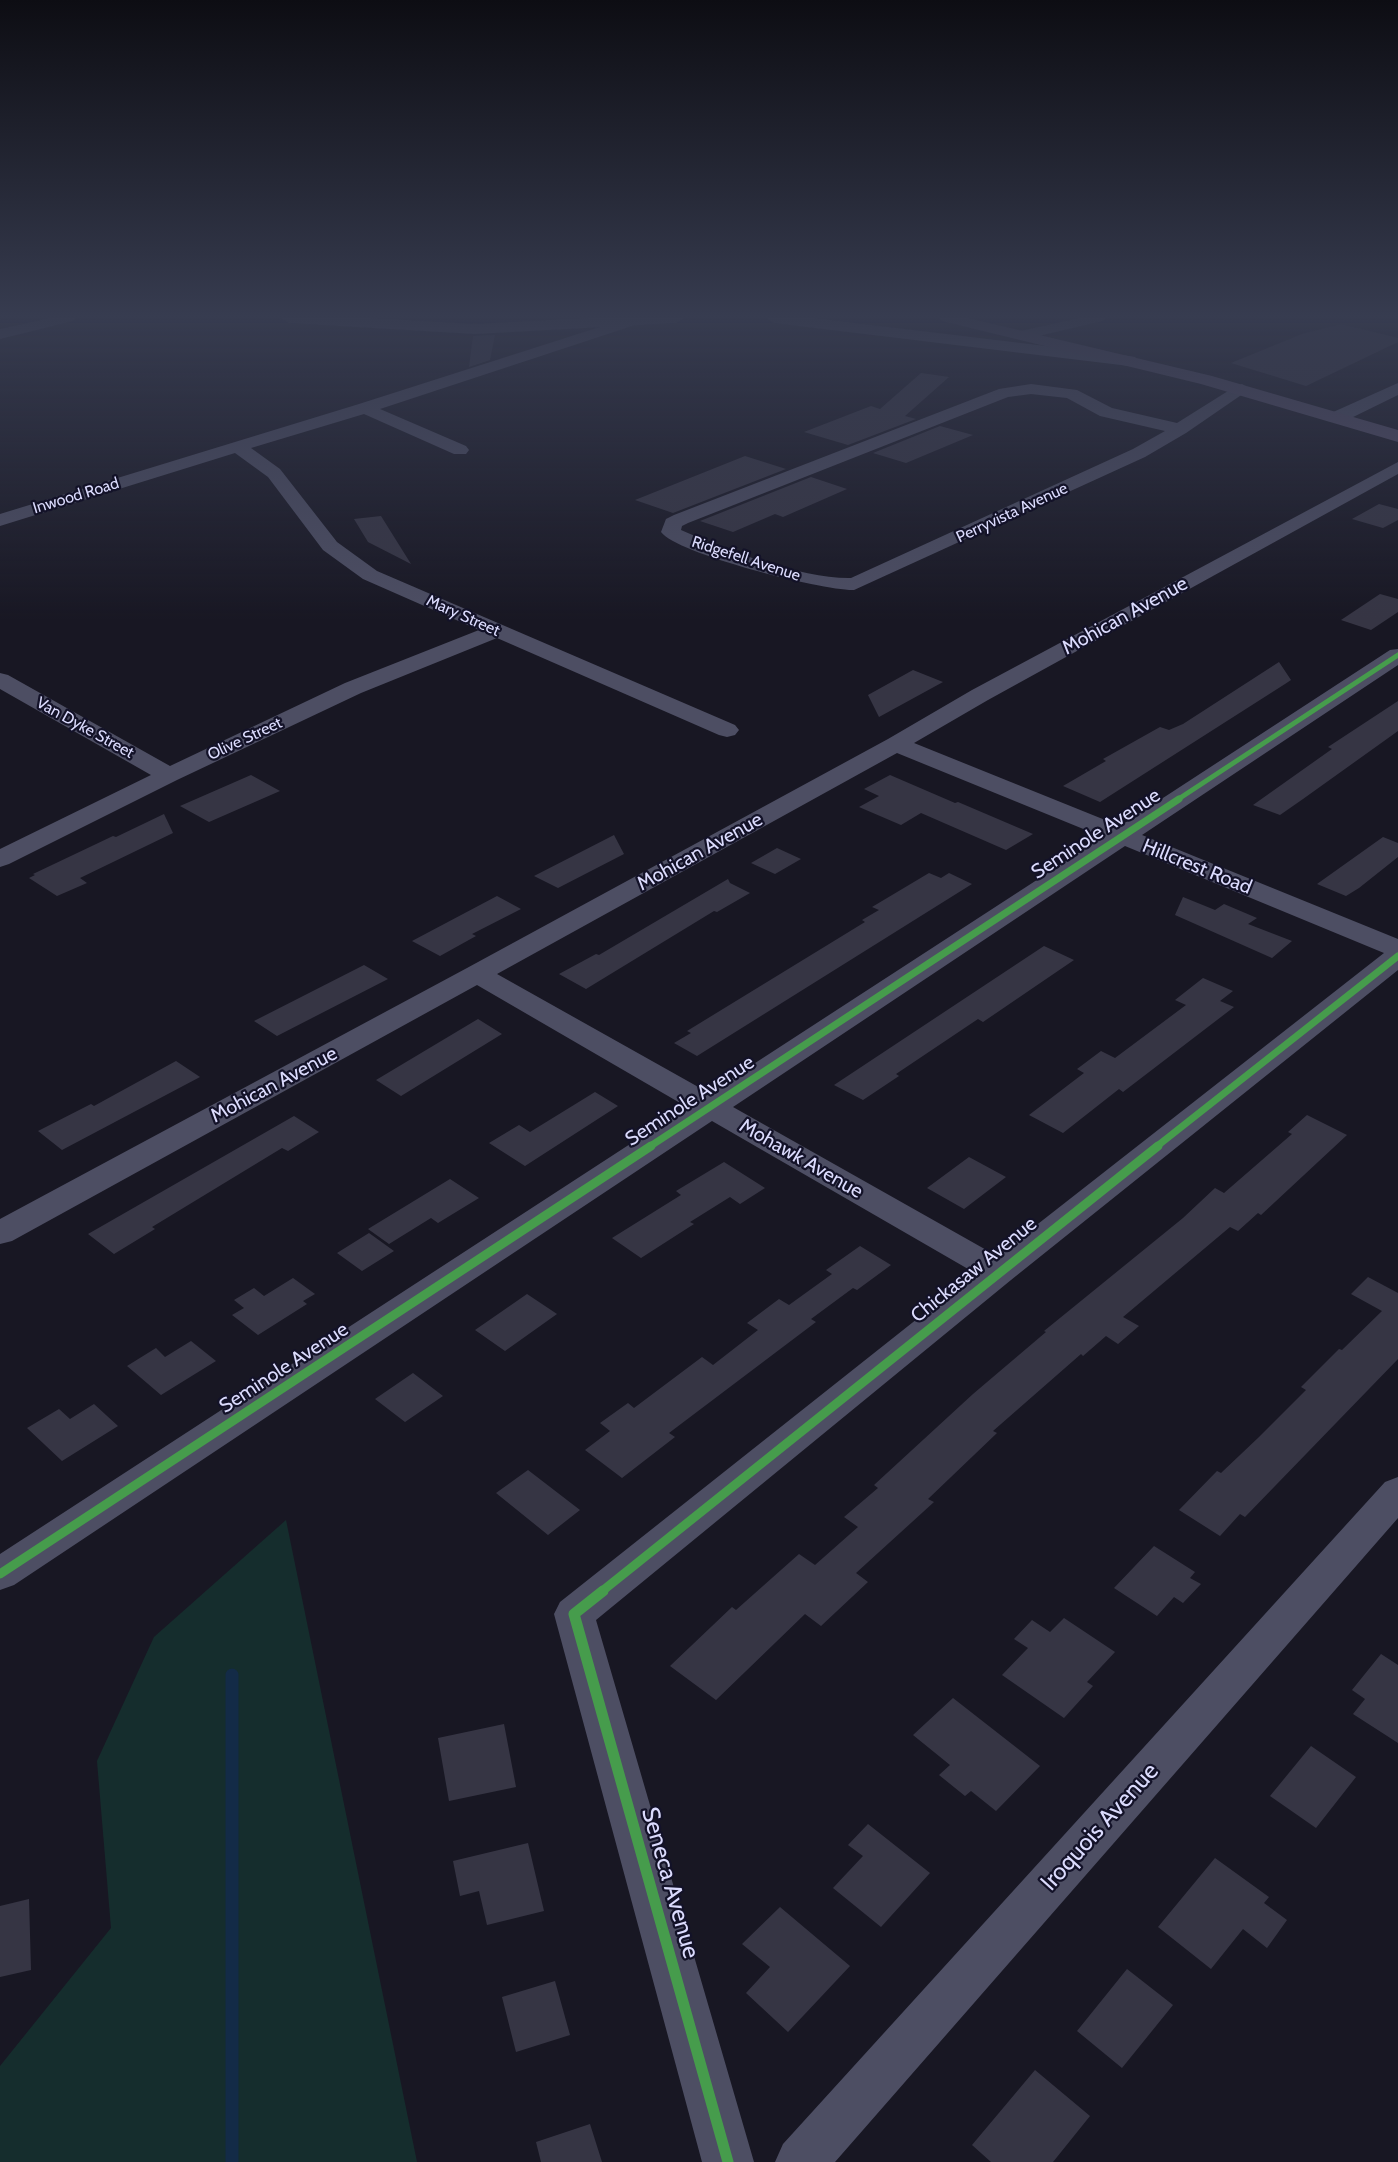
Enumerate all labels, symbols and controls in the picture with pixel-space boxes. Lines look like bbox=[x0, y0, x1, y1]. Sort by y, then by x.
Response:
street label: Inwood Road bbox=[31, 474, 121, 518]
street label: Perryvista Avenue bbox=[953, 479, 1071, 547]
street label: Ridgefell Avenue bbox=[689, 532, 803, 586]
street label: Mohican Avenue bbox=[1058, 572, 1192, 660]
street label: Mary Street bbox=[423, 591, 503, 641]
street label: Van Dyke Street bbox=[33, 693, 137, 763]
street label: Olive Street bbox=[205, 713, 285, 765]
street label: Seminole Avenue bbox=[1027, 783, 1165, 885]
street label: Mohican Avenue bbox=[633, 808, 767, 896]
street label: Hillcrest Road bbox=[1139, 834, 1255, 900]
street label: Mohican Avenue bbox=[207, 1042, 341, 1128]
street label: Seminole Avenue bbox=[621, 1050, 759, 1152]
street label: Mohawk Avenue bbox=[735, 1114, 867, 1204]
street label: Chickasaw Avenue bbox=[906, 1212, 1042, 1328]
street label: Seminole Avenue bbox=[215, 1317, 353, 1419]
street label: Iroquois Avenue bbox=[1035, 1757, 1165, 1897]
street label: Seneca Avenue bbox=[635, 1804, 705, 1962]

